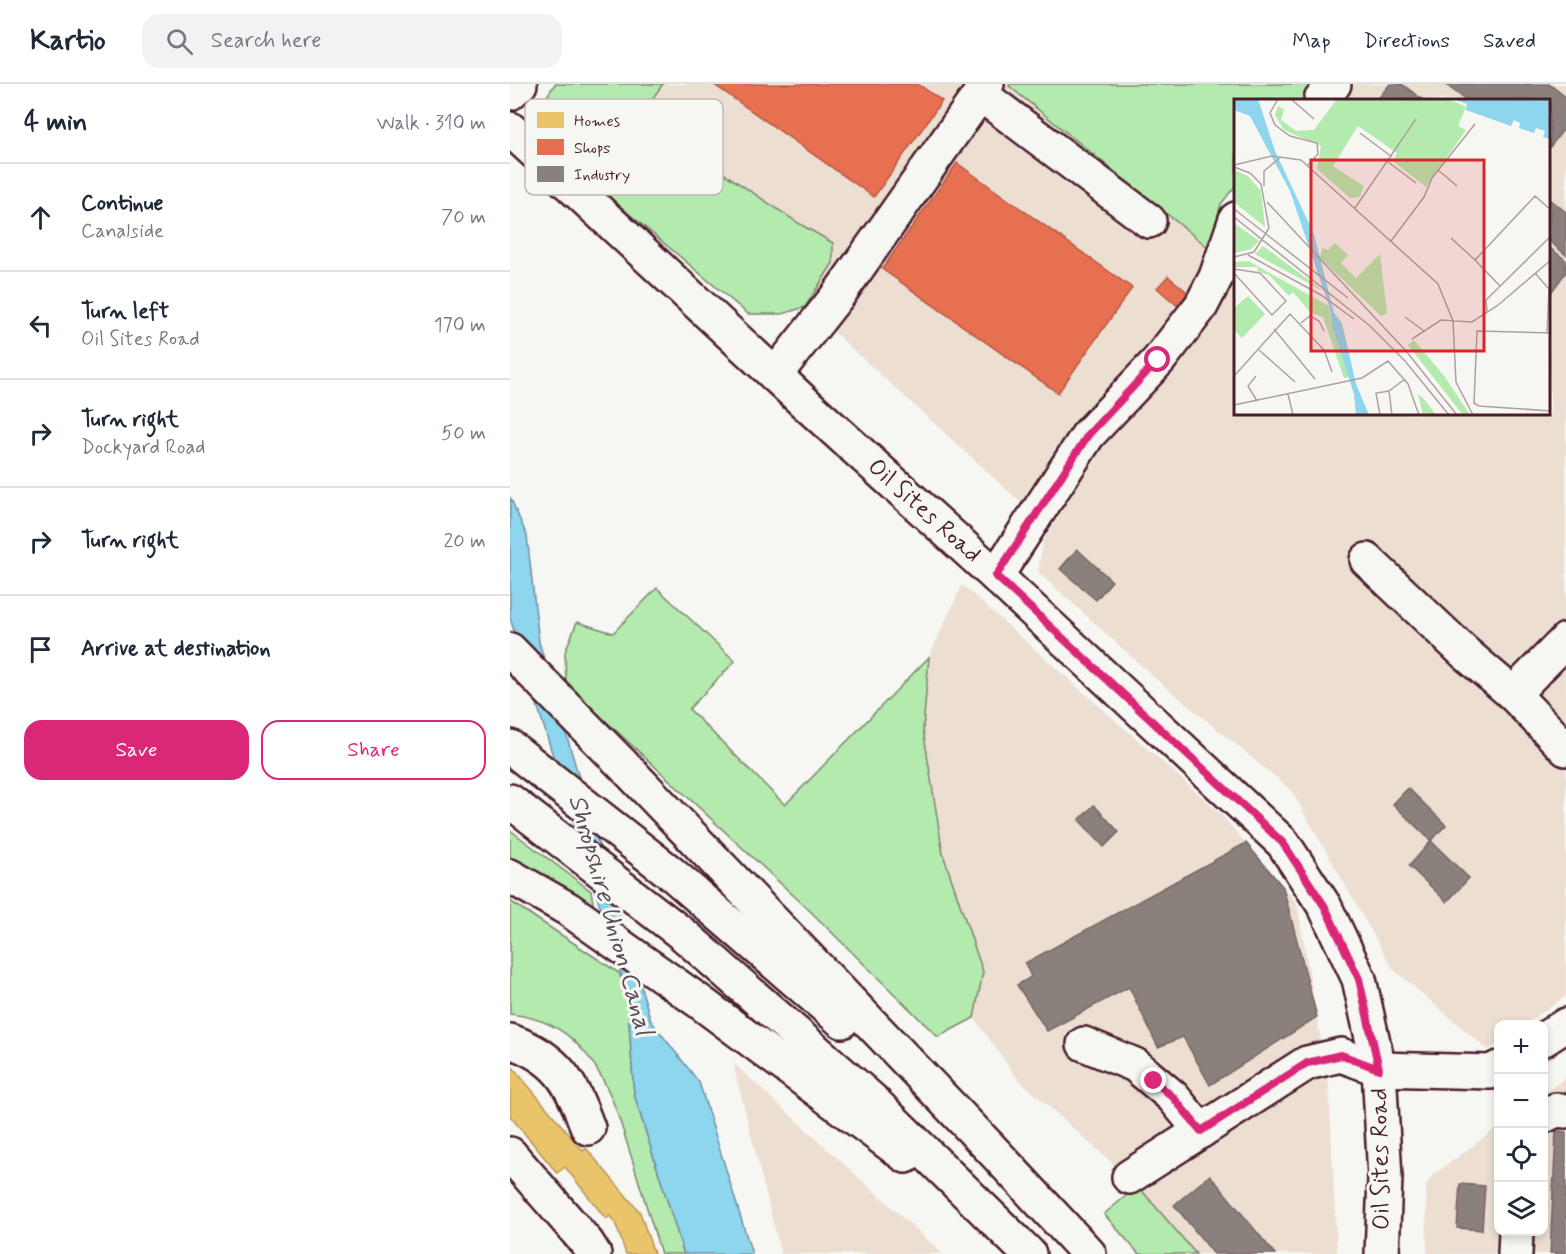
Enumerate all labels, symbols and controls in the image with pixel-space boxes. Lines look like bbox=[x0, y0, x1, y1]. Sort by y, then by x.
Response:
search box bbox=[142, 14, 562, 68]
text: Kartio bbox=[30, 23, 106, 60]
icon: search bbox=[163, 25, 196, 58]
text: Search here bbox=[211, 27, 322, 55]
text: Map bbox=[1292, 27, 1331, 55]
text: Directions bbox=[1364, 27, 1450, 55]
text: Saved bbox=[1483, 27, 1536, 55]
legend bbox=[525, 99, 723, 195]
inset map bbox=[1234, 99, 1551, 416]
text: 4 min bbox=[24, 106, 87, 140]
text: Walk · 310 m bbox=[376, 110, 486, 137]
text: Homes bbox=[574, 111, 620, 132]
text: Shops bbox=[574, 138, 611, 159]
text: Industry bbox=[574, 165, 630, 186]
text: Continue bbox=[81, 190, 163, 218]
icon: ahead bbox=[24, 201, 57, 234]
text: 70 m bbox=[441, 204, 486, 231]
text: Canalside bbox=[81, 218, 164, 245]
text: Turn left bbox=[81, 298, 169, 326]
icon: left bbox=[24, 309, 57, 342]
text: 170 m bbox=[434, 312, 486, 339]
text: Oil Sites Road bbox=[81, 326, 200, 353]
route start bbox=[1144, 346, 1170, 372]
text: Turn right bbox=[81, 406, 179, 434]
icon: right bbox=[24, 417, 57, 450]
text: 50 m bbox=[441, 420, 486, 447]
text: Dockyard Road bbox=[81, 434, 205, 461]
street label: Oil Sites Road bbox=[861, 452, 987, 570]
icon: right bbox=[24, 525, 57, 558]
text: Turn right bbox=[81, 527, 179, 555]
text: 20 m bbox=[443, 528, 486, 555]
icon: arrive bbox=[24, 633, 57, 666]
text: Arrive at destination bbox=[81, 635, 271, 663]
button: Save bbox=[24, 720, 249, 780]
button: Share bbox=[261, 720, 486, 780]
water label: Shropshire Union Canal bbox=[559, 791, 661, 1042]
map controls bbox=[1494, 1020, 1548, 1236]
button: + bbox=[1494, 1020, 1548, 1074]
route end bbox=[1140, 1067, 1166, 1093]
button: − bbox=[1494, 1074, 1548, 1128]
street label: Oil Sites Road bbox=[1364, 1088, 1398, 1230]
button: locate bbox=[1494, 1128, 1548, 1182]
button: layers bbox=[1494, 1182, 1548, 1236]

